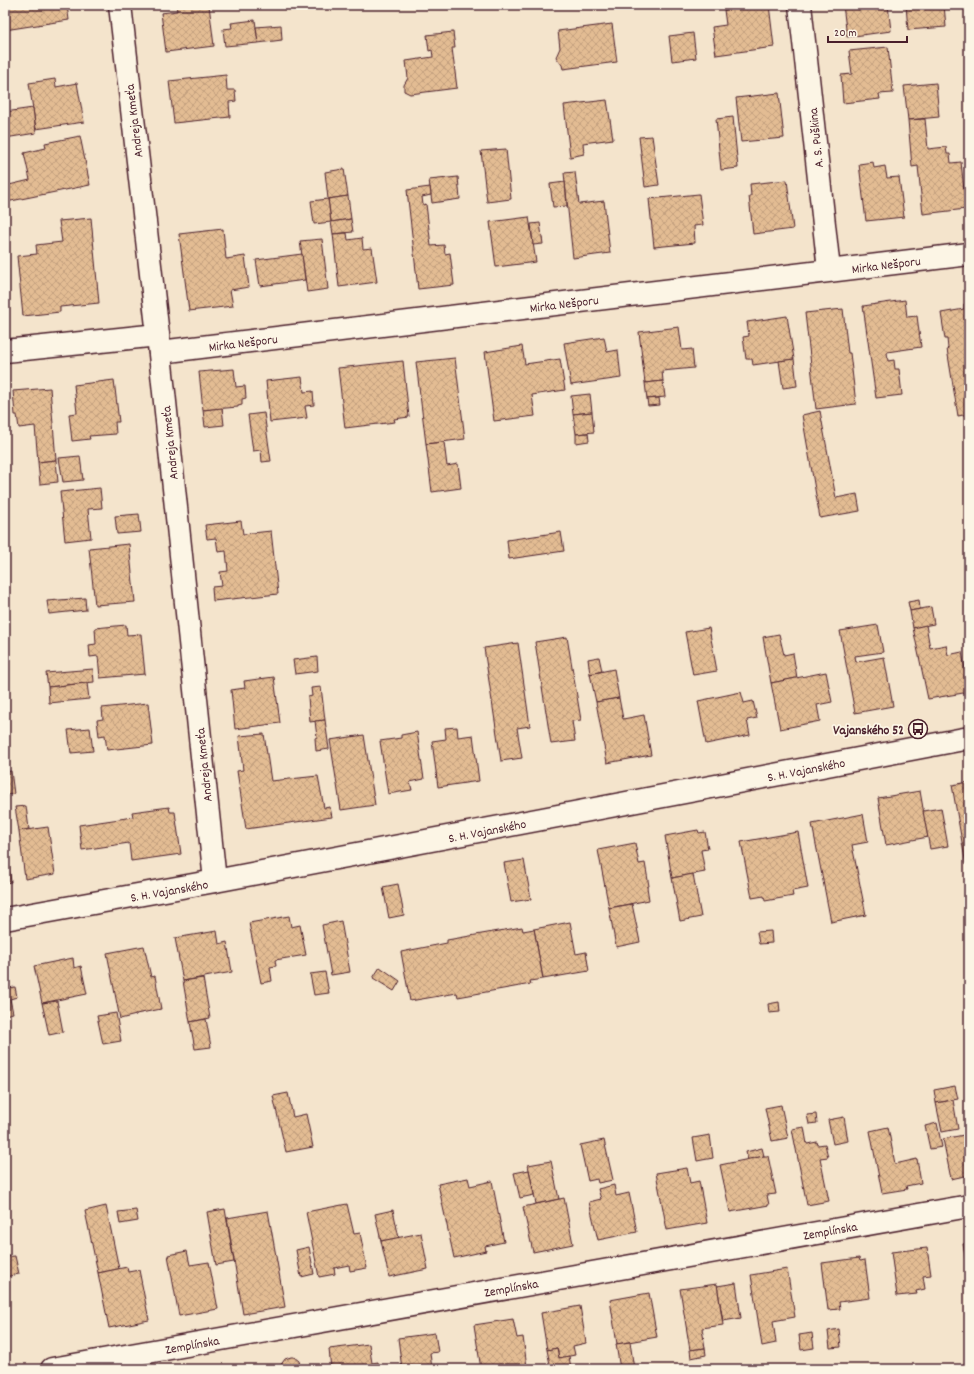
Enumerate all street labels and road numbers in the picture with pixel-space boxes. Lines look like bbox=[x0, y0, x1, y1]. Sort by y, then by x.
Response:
street label: Andreja Kmeťa bbox=[121, 82, 149, 159]
street label: A. S. Puškina bbox=[805, 106, 830, 169]
street label: Mirka Nešporu bbox=[851, 253, 922, 280]
street label: Mirka Nešporu bbox=[529, 292, 600, 319]
street label: Mirka Nešporu bbox=[208, 331, 279, 358]
street label: Andreja Kmeťa bbox=[158, 404, 185, 480]
street label: Andreja Kmeťa bbox=[192, 726, 219, 802]
street label: S. H. Vajanského bbox=[766, 755, 847, 788]
street label: S. H. Vajanského bbox=[447, 816, 528, 849]
street label: S. H. Vajanského bbox=[129, 876, 210, 909]
street label: Zemplínska bbox=[802, 1218, 860, 1247]
street label: Zemplínska bbox=[483, 1275, 541, 1304]
street label: Zemplínska bbox=[164, 1332, 222, 1361]

